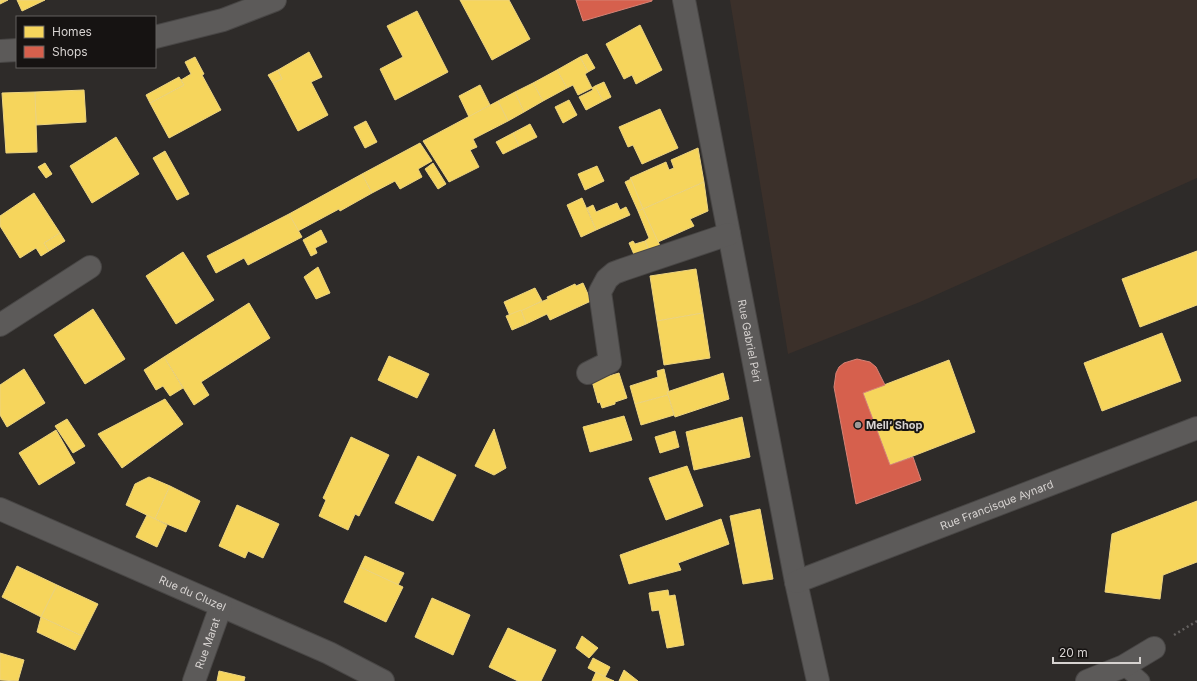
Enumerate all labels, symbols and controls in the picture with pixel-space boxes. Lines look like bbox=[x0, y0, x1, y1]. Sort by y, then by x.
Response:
legend bbox=[16, 16, 156, 68]
text: Homes bbox=[52, 24, 92, 39]
text: Shops bbox=[52, 44, 88, 59]
street label: Rue Gabriel Péri bbox=[735, 298, 764, 383]
place label: Mell‘ Shop bbox=[866, 418, 923, 432]
marker: Mell‘ Shop bbox=[853, 420, 863, 430]
street label: Rue Francisque Aynard bbox=[938, 477, 1055, 533]
street label: Rue du Cluzel bbox=[157, 572, 228, 614]
street label: Rue Marat bbox=[192, 616, 223, 671]
scale bar bbox=[1053, 639, 1140, 665]
text: 20 m bbox=[1059, 645, 1088, 660]

